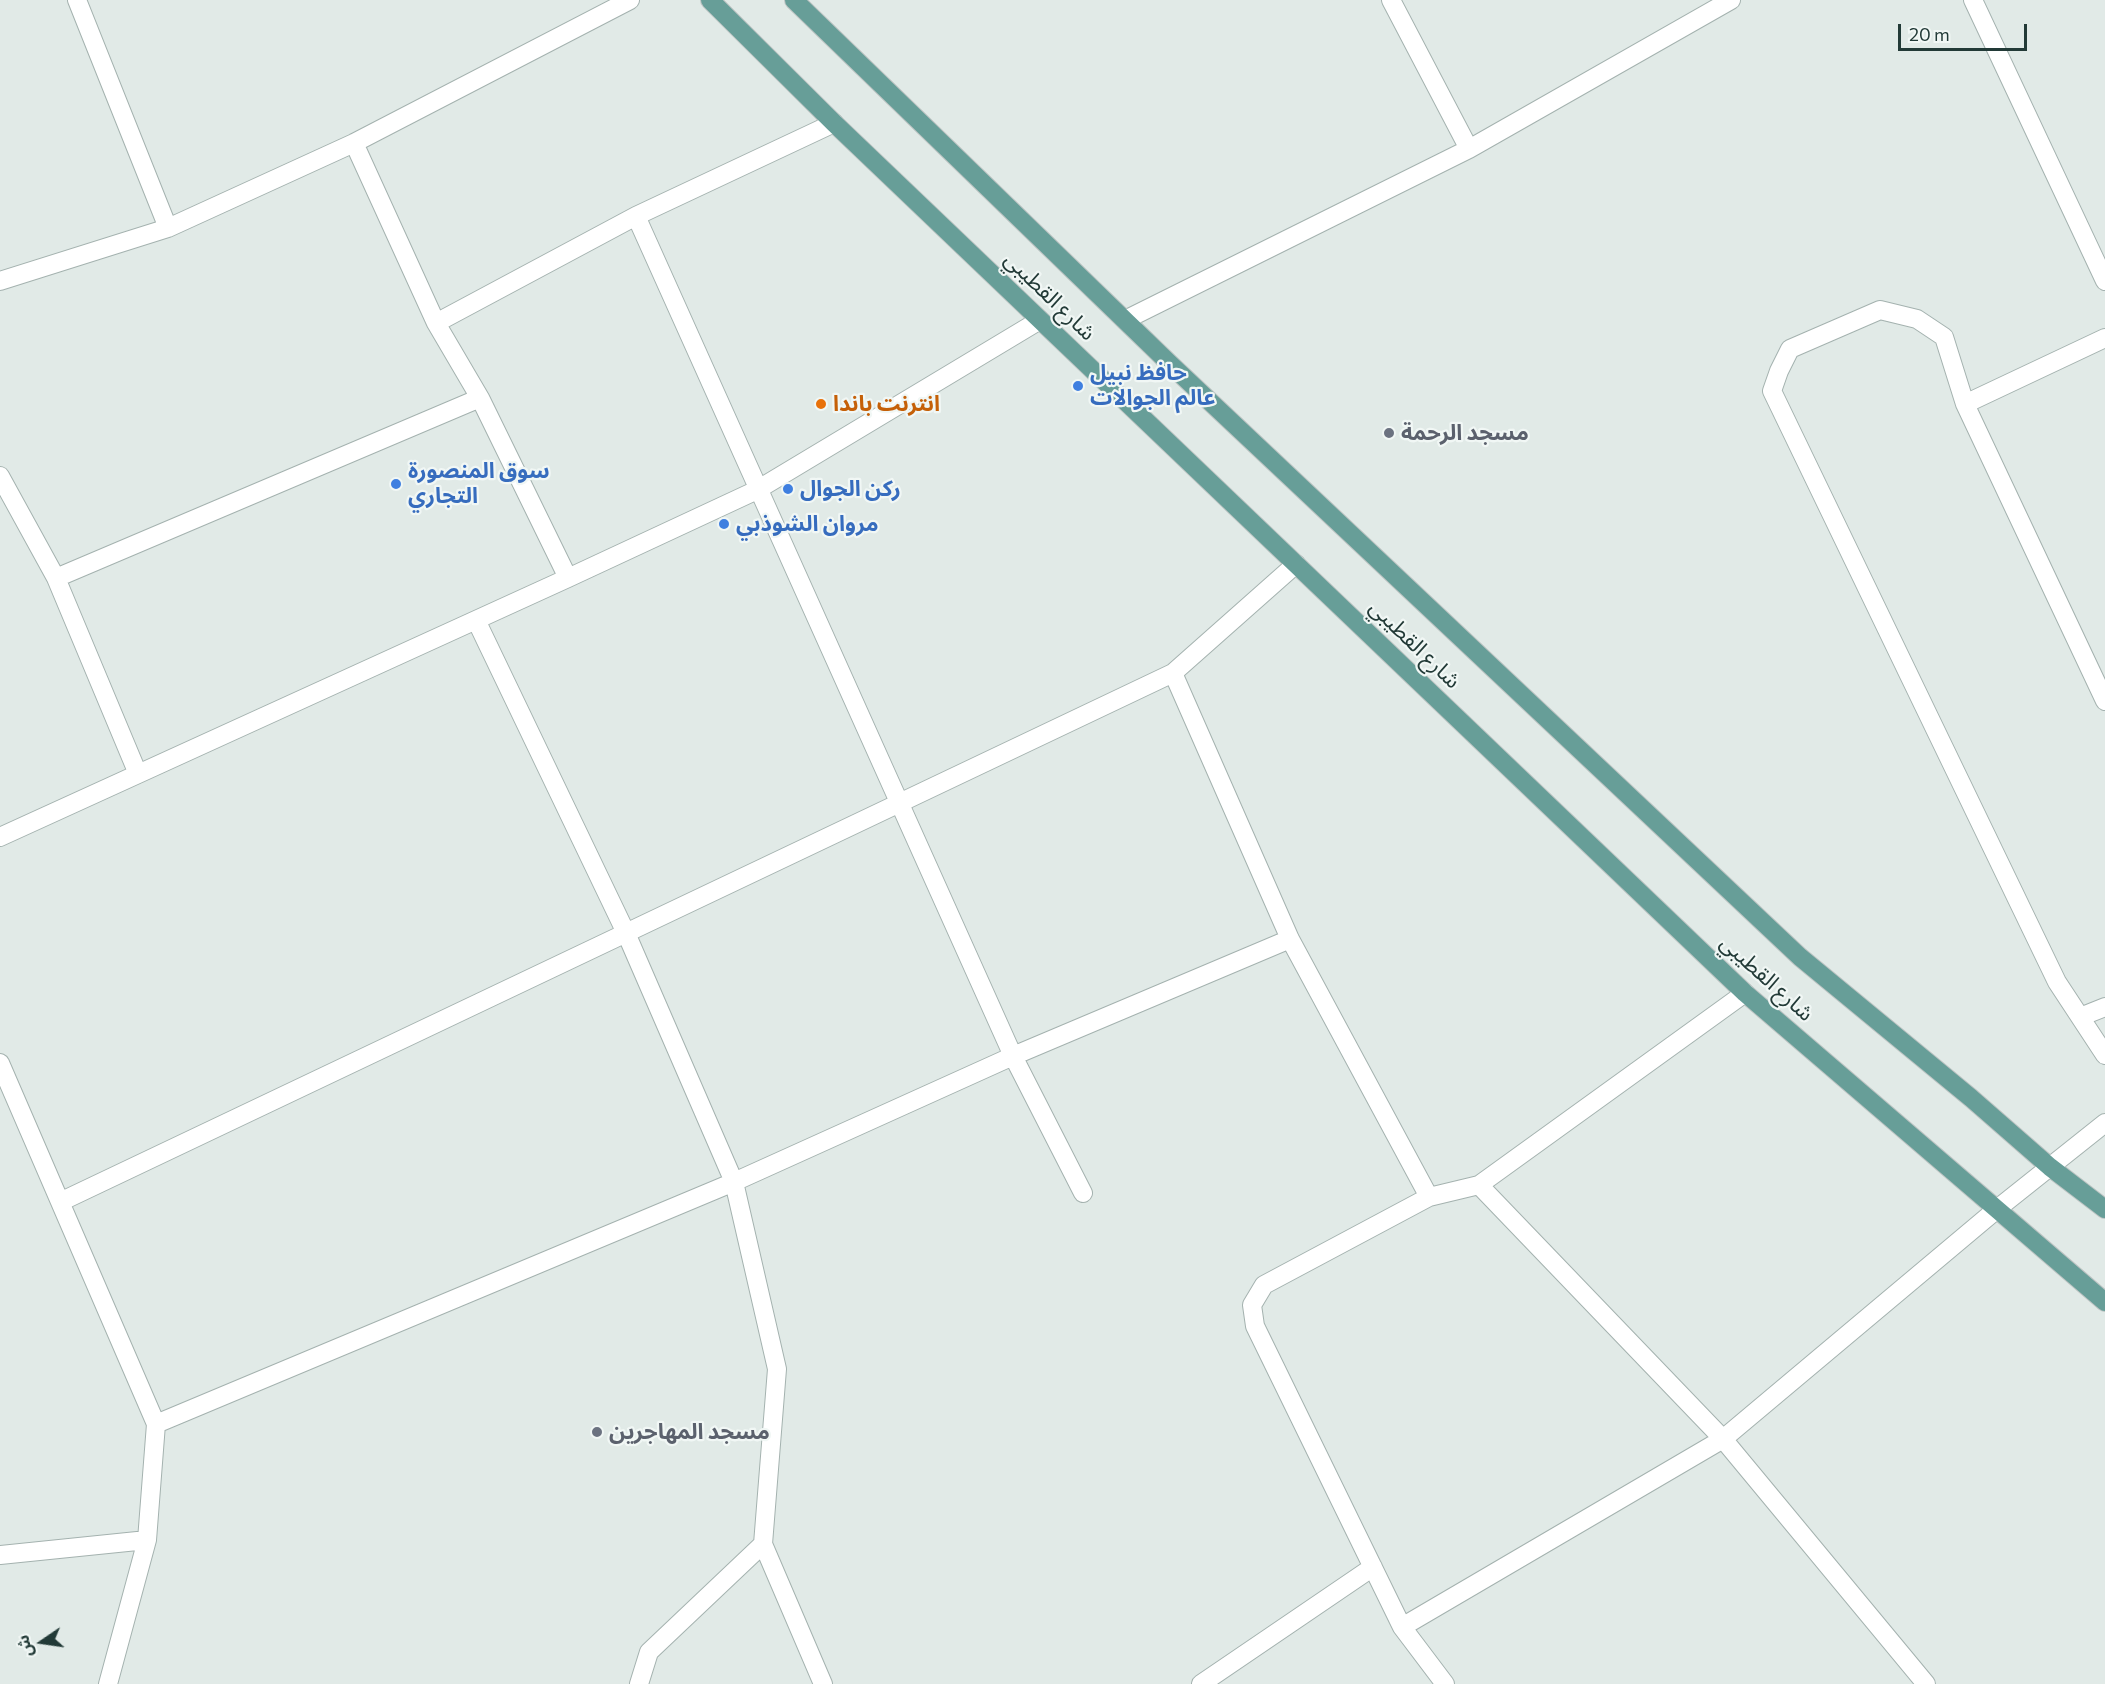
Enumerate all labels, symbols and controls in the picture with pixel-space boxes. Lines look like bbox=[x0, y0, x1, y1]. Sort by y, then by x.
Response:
scale bar bbox=[1901, 12, 2030, 50]
text: 20 m bbox=[1909, 23, 1950, 45]
street label: شارع القطيبي bbox=[999, 246, 1101, 346]
place label: حافظ نبيل عالم الجوالات bbox=[1090, 360, 1215, 412]
marker: حافظ نبيل عالم الجوالات bbox=[1071, 379, 1085, 393]
place label: انترنت باندا bbox=[833, 391, 940, 417]
marker: انترنت باندا bbox=[814, 397, 828, 411]
place label: مسجد الرحمة bbox=[1401, 420, 1529, 446]
marker: مسجد الرحمة bbox=[1382, 426, 1396, 440]
place label: سوق المنصورة التجاري bbox=[408, 458, 550, 510]
place label: ركن الجوال bbox=[800, 476, 901, 502]
marker: سوق المنصورة التجاري bbox=[389, 477, 403, 491]
marker: ركن الجوال bbox=[781, 482, 795, 496]
place label: مروان الشوذبي bbox=[736, 511, 879, 537]
marker: مروان الشوذبي bbox=[717, 517, 731, 531]
street label: شارع القطيبي bbox=[1364, 594, 1466, 694]
street label: شارع القطيبي bbox=[1715, 929, 1819, 1027]
place label: مسجد المهاجرين bbox=[609, 1419, 770, 1445]
marker: مسجد المهاجرين bbox=[590, 1425, 604, 1439]
north arrow bbox=[12, 1612, 72, 1672]
text: ش bbox=[12, 1633, 36, 1659]

